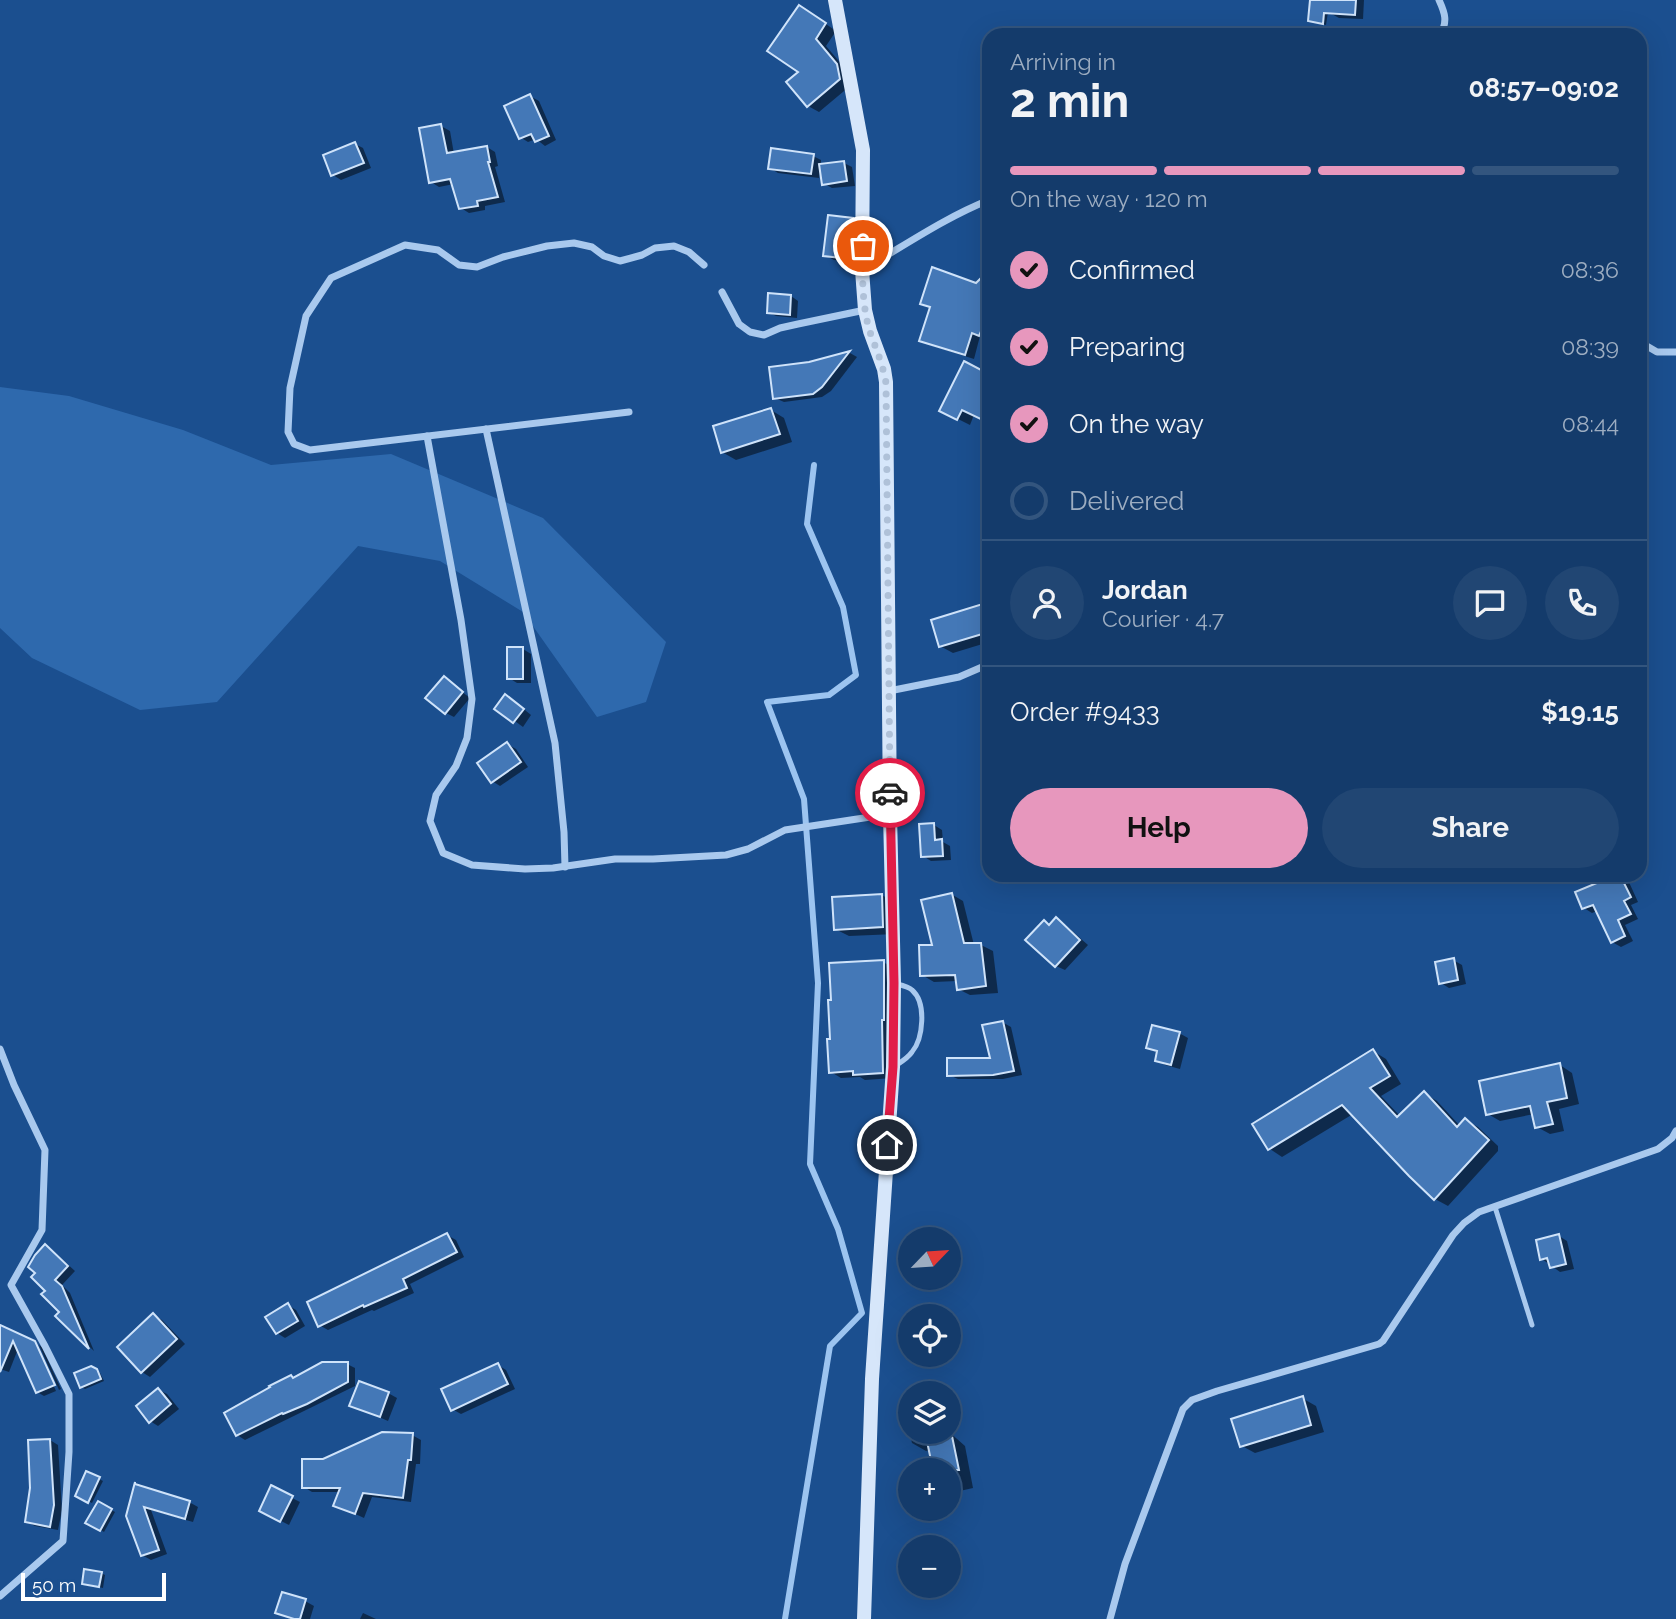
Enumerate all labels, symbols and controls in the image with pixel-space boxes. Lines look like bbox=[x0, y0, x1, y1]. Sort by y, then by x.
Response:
text: Arriving in bbox=[1010, 48, 1116, 75]
text: 08:57–09:02 bbox=[1468, 73, 1619, 103]
text: 2 min bbox=[1010, 74, 1129, 128]
text: On the way · 120 m bbox=[1010, 185, 1208, 212]
pin bbox=[833, 216, 893, 276]
icon: bag bbox=[844, 227, 882, 265]
icon: check bbox=[1010, 251, 1048, 289]
text: Confirmed bbox=[1069, 255, 1195, 285]
text: 08:36 bbox=[1561, 256, 1619, 283]
icon: check bbox=[1010, 328, 1048, 366]
text: Preparing bbox=[1069, 332, 1185, 362]
text: 08:39 bbox=[1561, 333, 1619, 360]
icon: check bbox=[1010, 405, 1048, 443]
text: On the way bbox=[1069, 409, 1204, 439]
text: 08:44 bbox=[1562, 410, 1619, 437]
text: Delivered bbox=[1069, 486, 1184, 516]
button: person bbox=[1010, 566, 1084, 640]
button: chat bbox=[1453, 566, 1527, 640]
button: phone bbox=[1545, 566, 1619, 640]
text: Jordan bbox=[1102, 575, 1188, 605]
text: Courier · 4.7 bbox=[1102, 605, 1224, 632]
text: Order #9433 bbox=[1010, 697, 1160, 727]
text: $19.15 bbox=[1541, 697, 1619, 727]
courier bbox=[855, 758, 925, 828]
icon: car bbox=[871, 774, 909, 812]
button: Help bbox=[1010, 788, 1308, 868]
button: Share bbox=[1322, 788, 1619, 868]
pin bbox=[857, 1115, 917, 1175]
icon: home bbox=[868, 1126, 906, 1164]
north arrow bbox=[898, 1227, 961, 1290]
map controls bbox=[898, 1227, 961, 1598]
button: locate bbox=[898, 1304, 961, 1367]
button: layers bbox=[898, 1381, 961, 1444]
button: + bbox=[898, 1458, 961, 1521]
button: − bbox=[898, 1535, 961, 1598]
scale bar bbox=[21, 1570, 166, 1602]
text: 50 m bbox=[32, 1574, 76, 1596]

